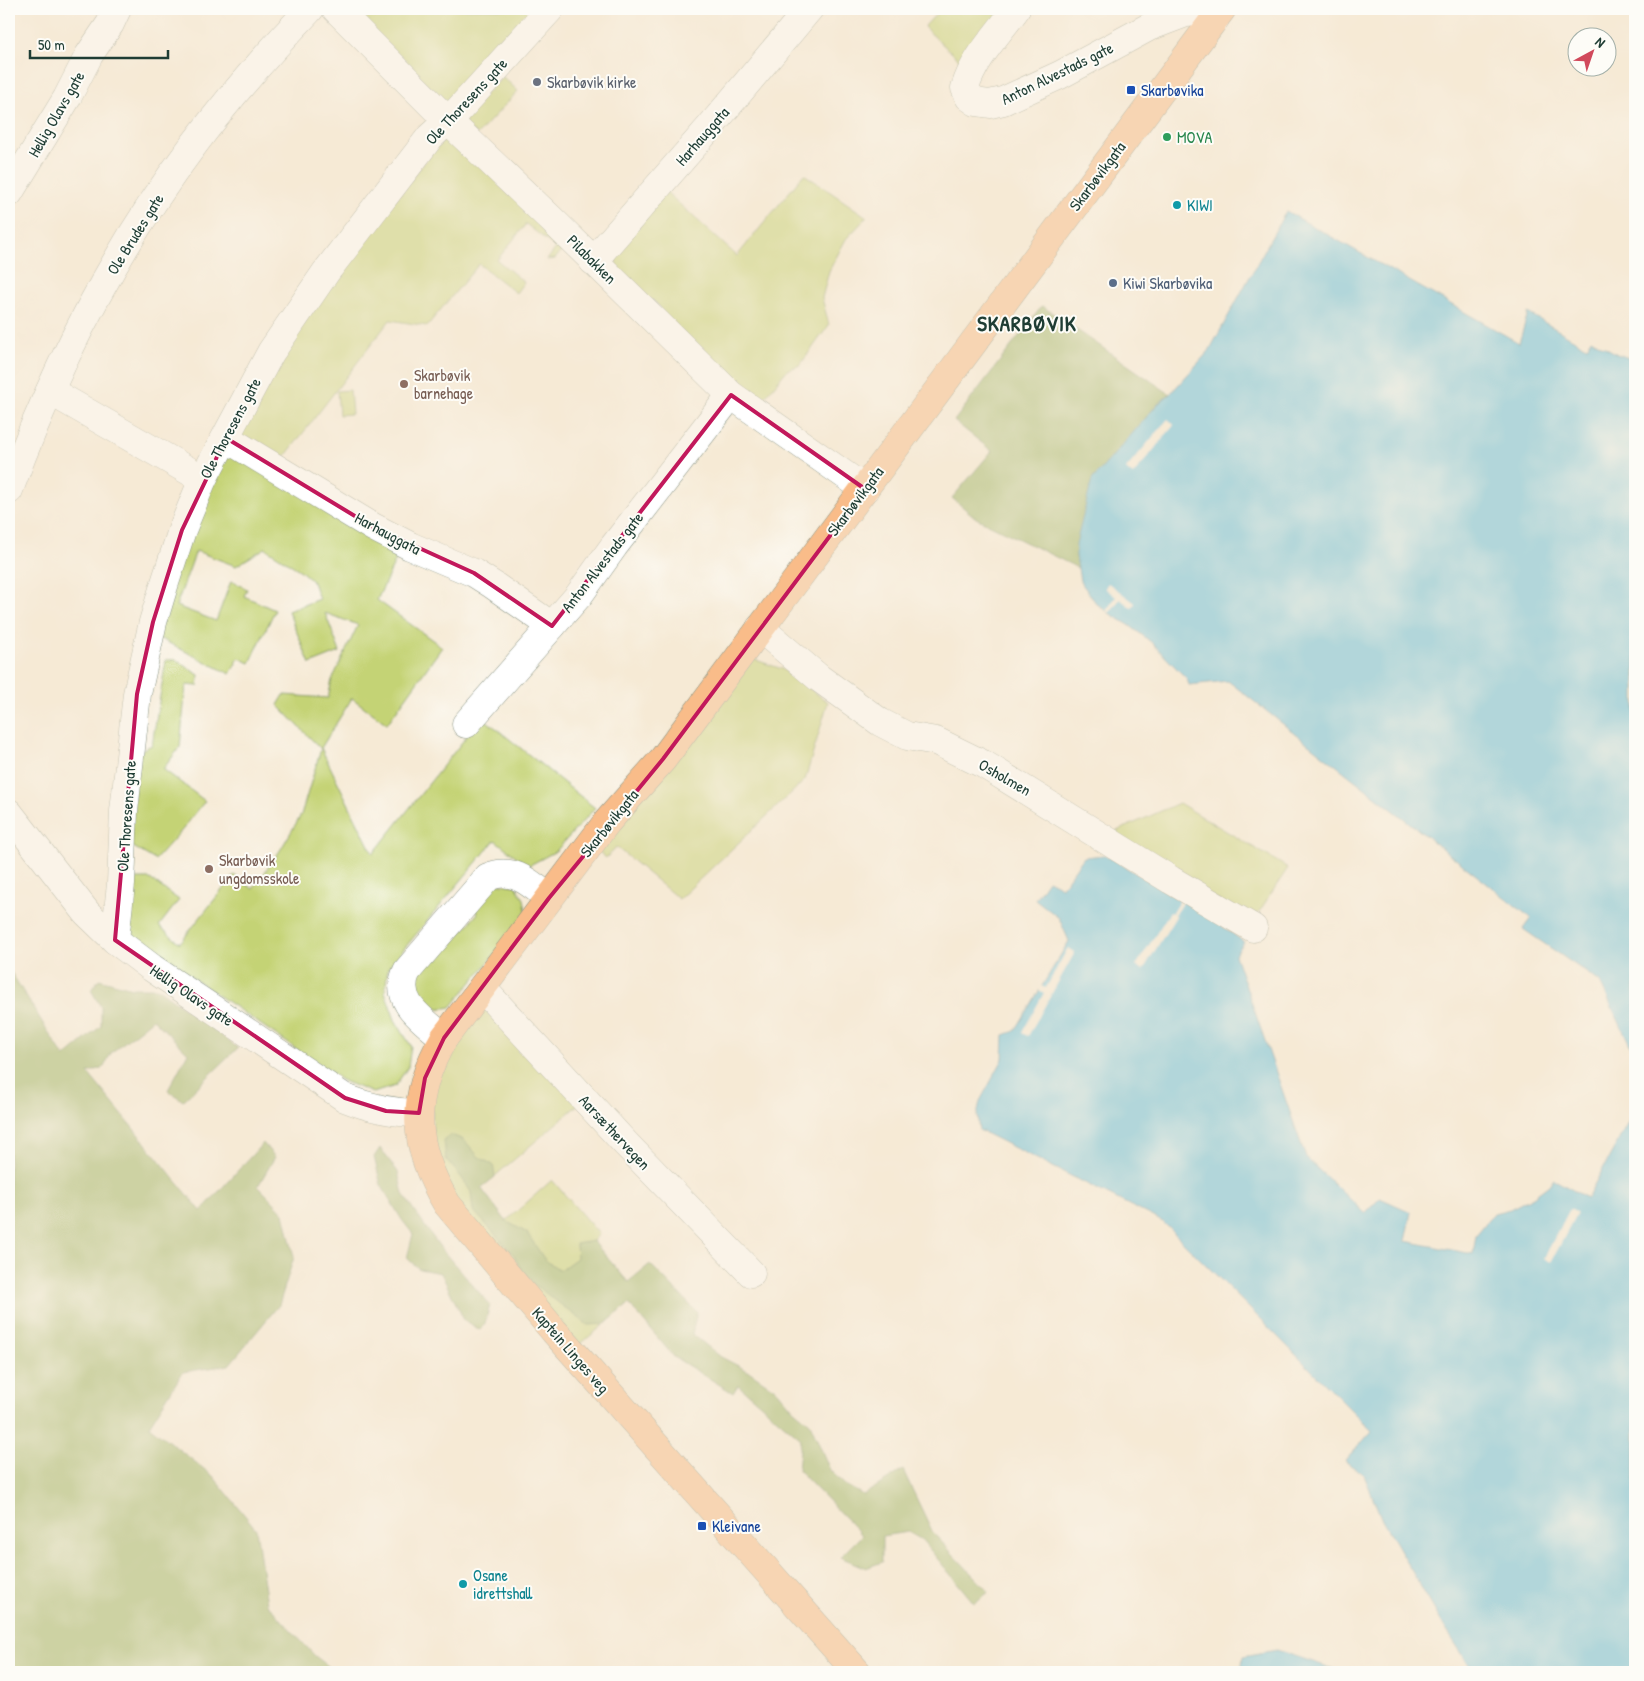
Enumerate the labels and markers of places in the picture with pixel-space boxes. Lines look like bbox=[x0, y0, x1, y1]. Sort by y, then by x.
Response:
place label: Skarbøvik kirke bbox=[547, 71, 637, 93]
marker: Skarbøvik kirke bbox=[531, 76, 543, 88]
place label: Skarbøvika bbox=[1141, 79, 1204, 101]
marker: Skarbøvika bbox=[1125, 84, 1137, 96]
place label: MOVA bbox=[1177, 126, 1212, 148]
marker: MOVA bbox=[1161, 131, 1173, 143]
place label: KIWI bbox=[1187, 194, 1213, 216]
marker: KIWI bbox=[1171, 199, 1183, 211]
place label: Kiwi Skarbøvika bbox=[1123, 272, 1212, 294]
marker: Kiwi Skarbøvika bbox=[1107, 277, 1119, 289]
place label: Skarbøvik barnehage bbox=[414, 364, 474, 404]
marker: Skarbøvik barnehage bbox=[398, 378, 410, 390]
place label: Skarbøvik ungdomsskole bbox=[219, 849, 300, 889]
marker: Skarbøvik ungdomsskole bbox=[203, 863, 215, 875]
place label: Kleivane bbox=[712, 1515, 761, 1537]
marker: Kleivane bbox=[696, 1520, 708, 1532]
place label: Osane idrettshall bbox=[473, 1564, 533, 1604]
marker: Osane idrettshall bbox=[457, 1578, 469, 1590]

